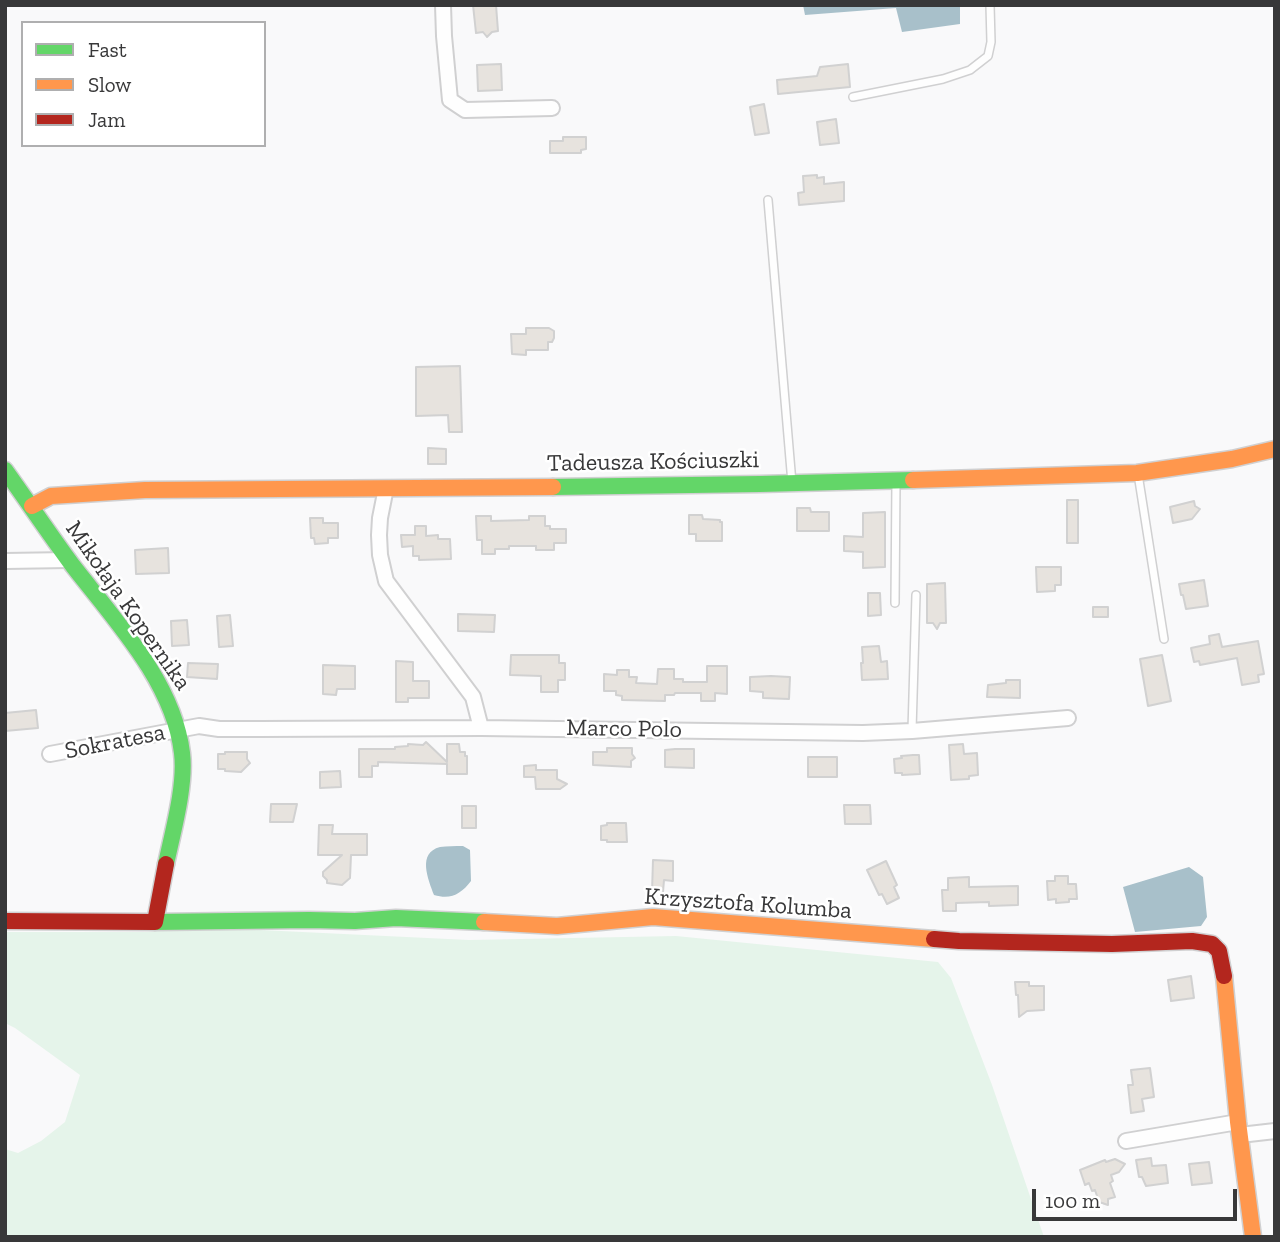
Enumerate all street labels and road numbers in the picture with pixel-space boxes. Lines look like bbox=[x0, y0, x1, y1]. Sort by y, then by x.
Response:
street label: Tadeusza Kościuszki bbox=[547, 446, 759, 478]
street label: Mikołaja Kopernika bbox=[59, 516, 197, 696]
street label: Marco Polo bbox=[566, 714, 682, 744]
street label: Sokratesa bbox=[62, 718, 168, 766]
street label: Krzysztofa Kolumba bbox=[643, 882, 853, 926]

